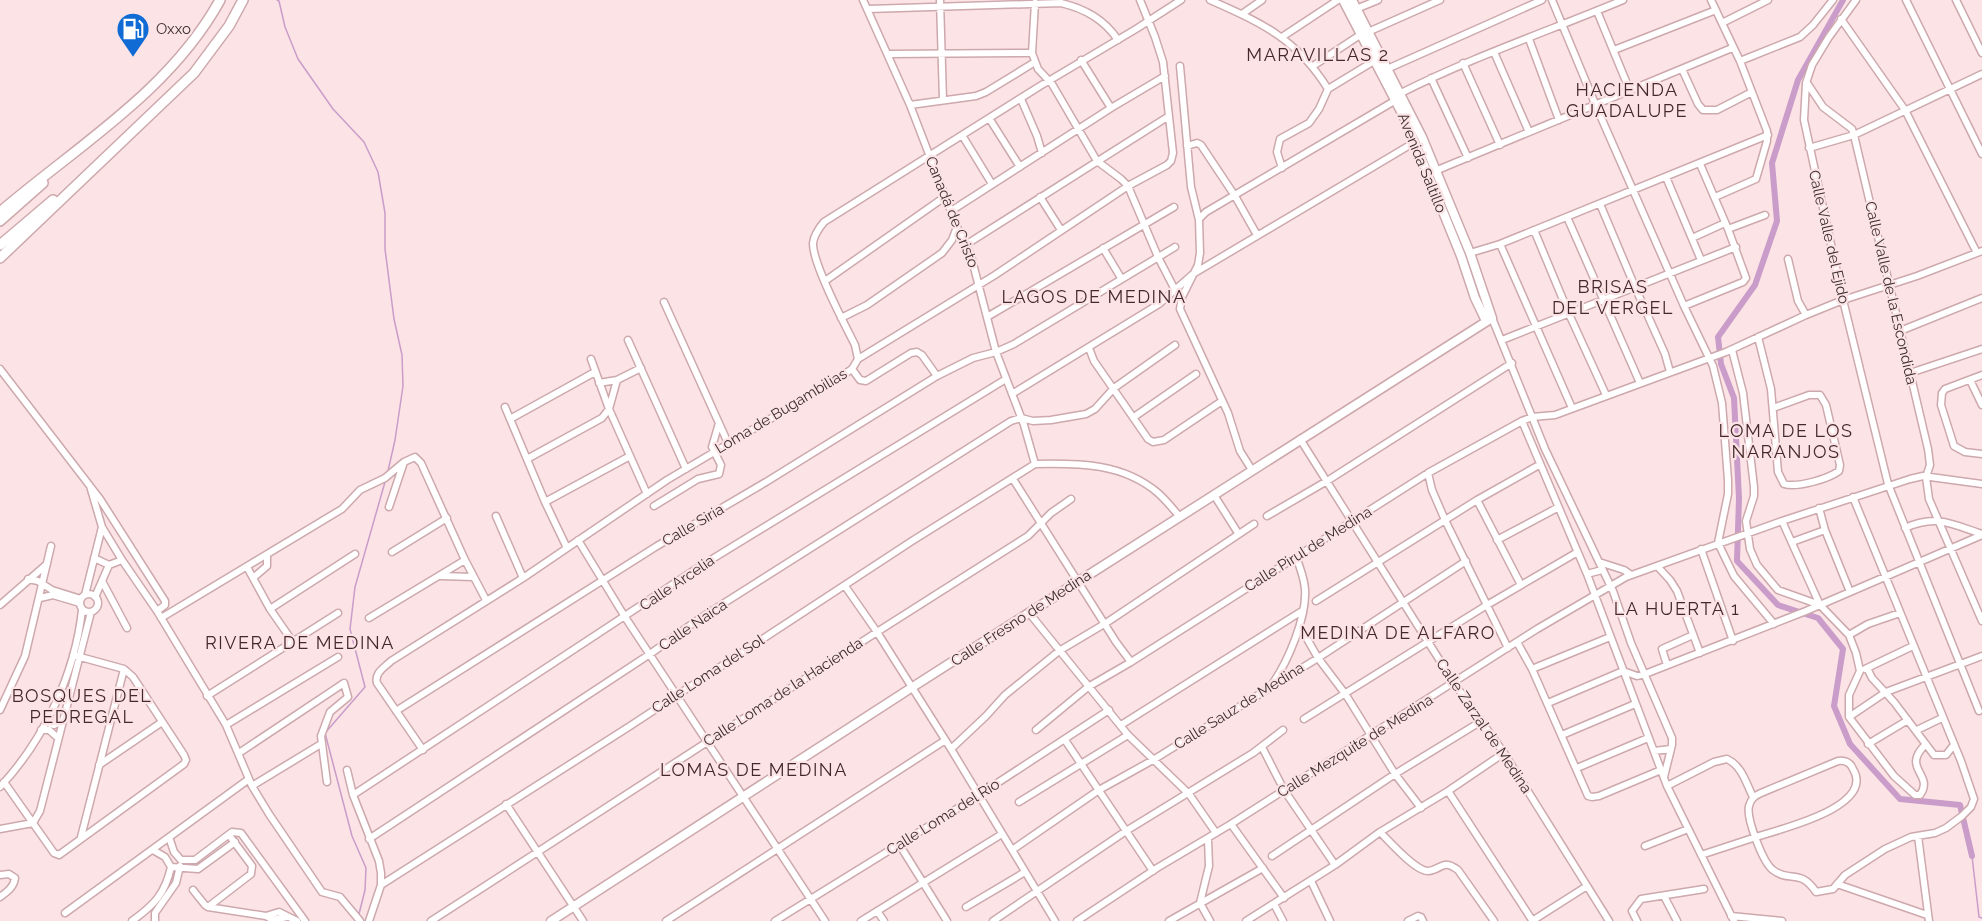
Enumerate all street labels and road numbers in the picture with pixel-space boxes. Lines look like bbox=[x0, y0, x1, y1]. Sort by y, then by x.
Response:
street label: Avenida Saltillo bbox=[1394, 110, 1450, 216]
street label: Canadá de Cristo bbox=[921, 154, 983, 270]
street label: Calle Valle del Ejido bbox=[1805, 168, 1853, 306]
street label: Calle Valle de la Escondida bbox=[1861, 200, 1921, 386]
street label: Loma de Bugambilias bbox=[712, 364, 850, 458]
street label: Calle Siria bbox=[659, 500, 727, 550]
street label: Calle Pirul de Medina bbox=[1241, 502, 1375, 596]
street label: Calle Arcelia bbox=[636, 551, 718, 615]
street label: Calle Fresno de Medina bbox=[948, 566, 1094, 670]
street label: Calle Naica bbox=[655, 596, 731, 654]
street label: Calle Loma del Sol bbox=[648, 630, 768, 717]
street label: Calle Loma de la Hacienda bbox=[700, 634, 866, 750]
street label: Calle Zarzal de Medina bbox=[1432, 655, 1536, 797]
street label: Calle Sauz de Medina bbox=[1171, 659, 1307, 753]
street label: Calle Mezquite de Medina bbox=[1274, 691, 1436, 801]
street label: Calle Loma del Río bbox=[883, 775, 1003, 859]

